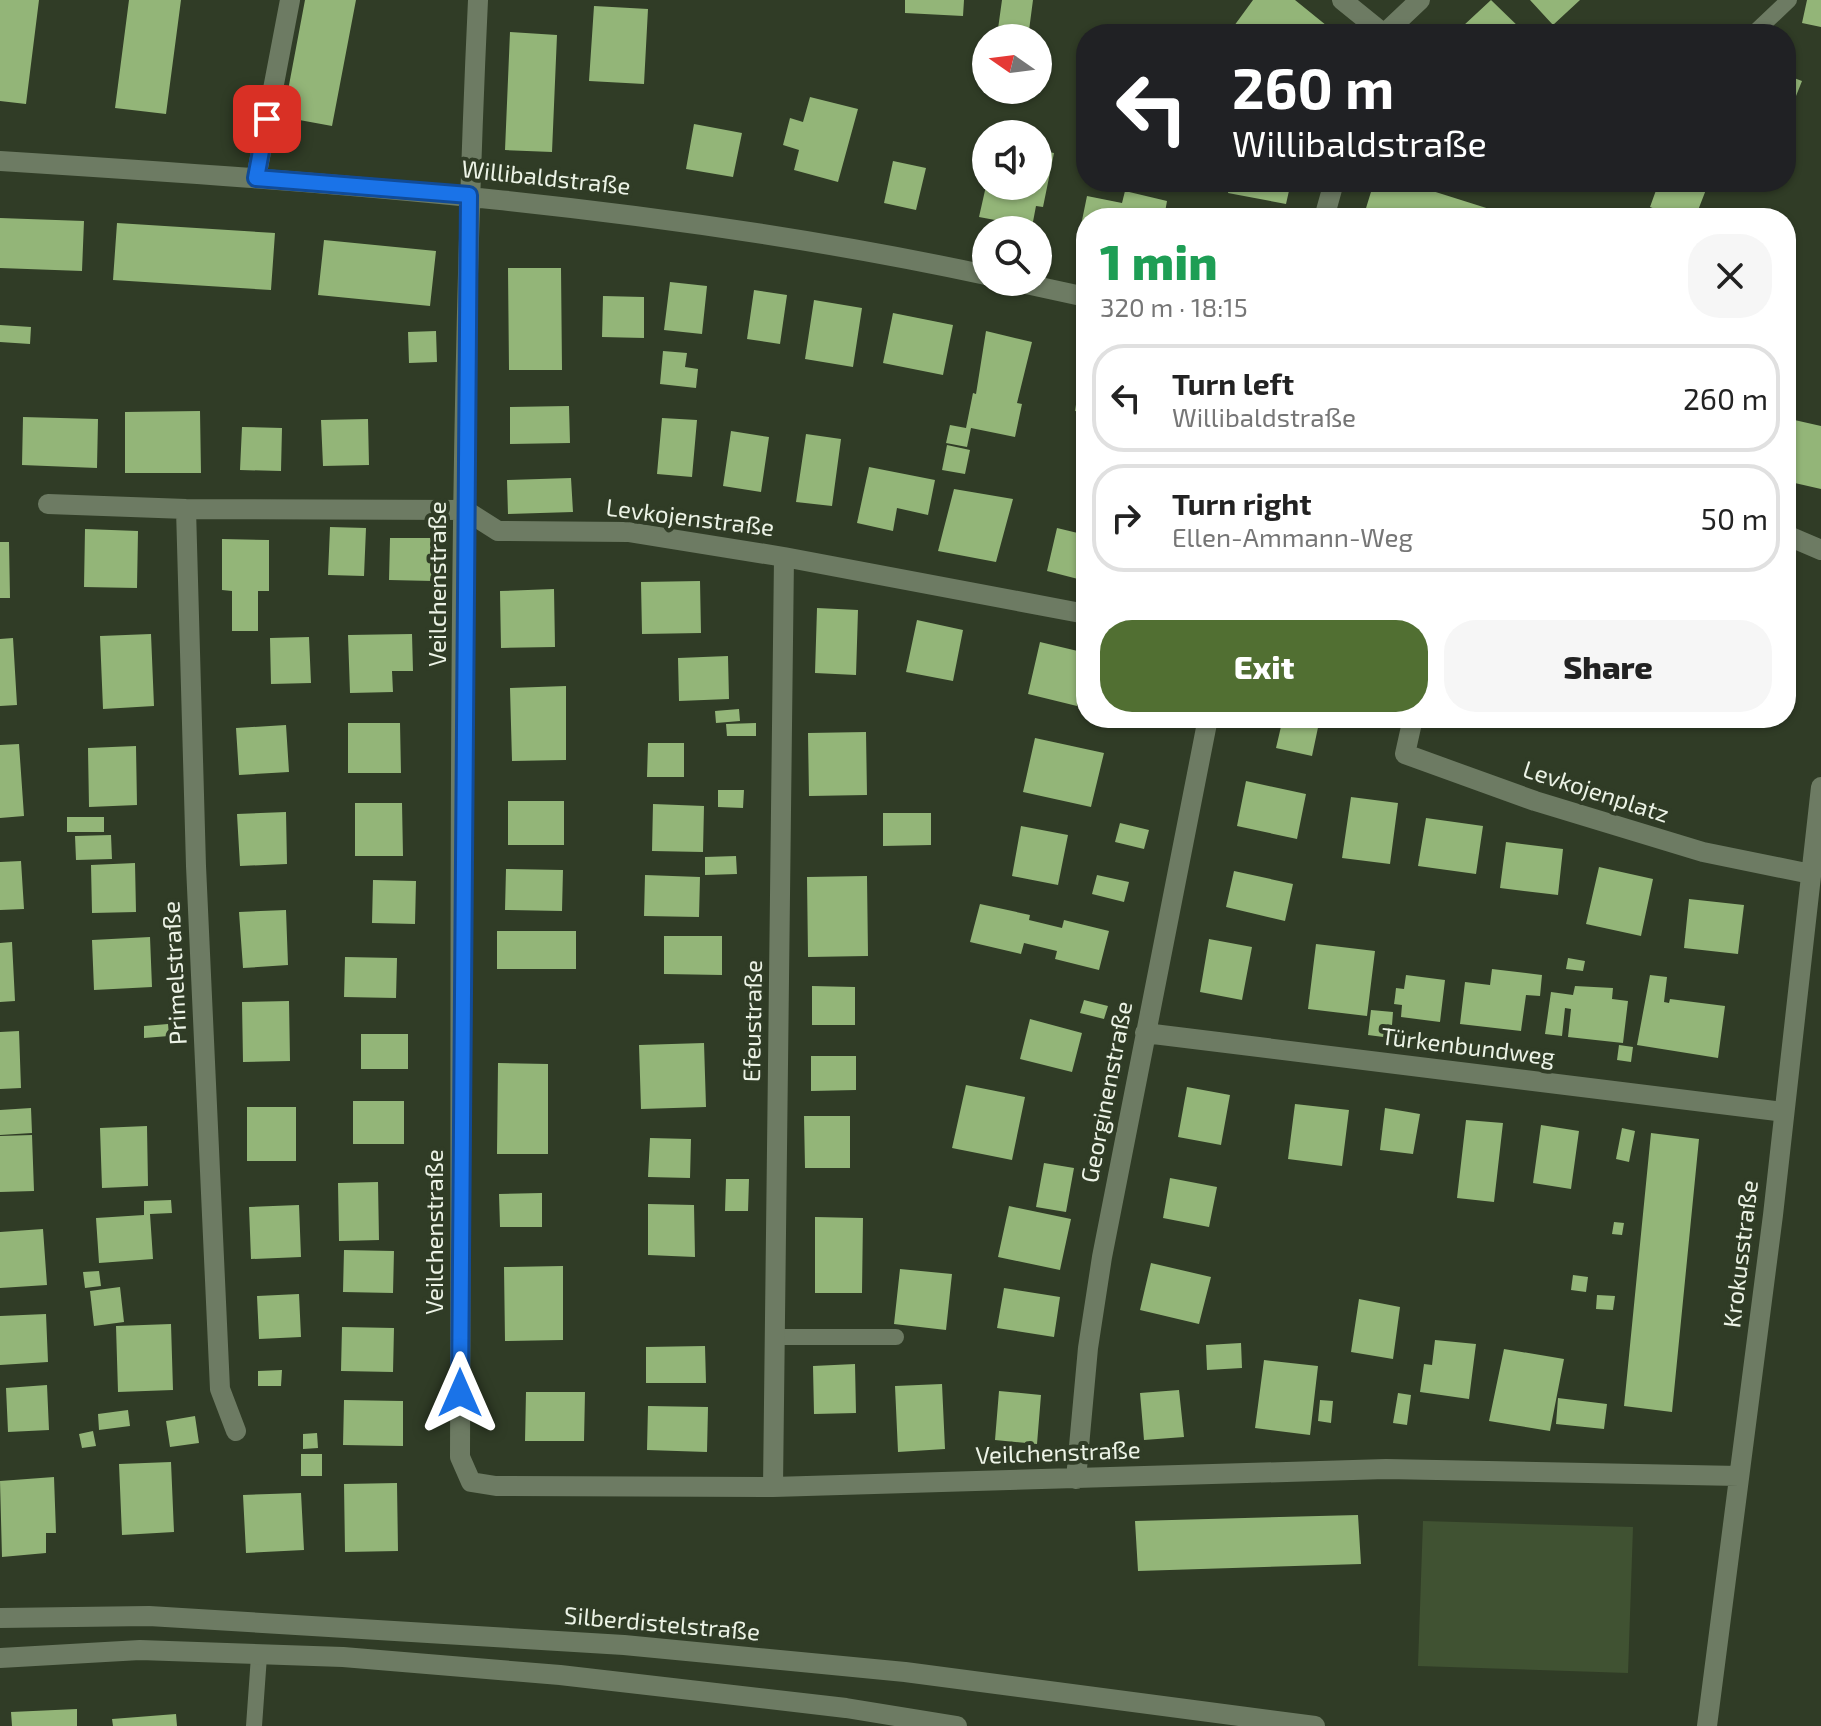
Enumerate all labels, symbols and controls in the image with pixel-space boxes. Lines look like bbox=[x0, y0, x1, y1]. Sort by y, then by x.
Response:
north arrow bbox=[972, 24, 1052, 104]
map controls bbox=[972, 24, 1052, 296]
text: 260 m bbox=[1232, 53, 1394, 120]
icon: left bbox=[1100, 56, 1204, 160]
pin bbox=[233, 85, 301, 153]
icon: arrive bbox=[245, 97, 289, 141]
button: sound bbox=[972, 120, 1052, 200]
text: Willibaldstraße bbox=[1232, 121, 1487, 164]
street label: Willibaldstraße bbox=[460, 153, 632, 200]
button: search bbox=[972, 216, 1052, 296]
text: 1 min bbox=[1100, 232, 1218, 290]
button: close bbox=[1688, 234, 1772, 318]
text: 320 m · 18:15 bbox=[1100, 291, 1248, 322]
text: Turn left bbox=[1172, 365, 1294, 401]
icon: left bbox=[1104, 376, 1148, 420]
text: 260 m bbox=[1683, 380, 1768, 416]
text: Willibaldstraße bbox=[1172, 401, 1356, 432]
text: Turn right bbox=[1172, 485, 1312, 521]
street label: Levkojenstraße bbox=[604, 492, 776, 541]
icon: right bbox=[1104, 496, 1148, 540]
text: 50 m bbox=[1701, 500, 1768, 536]
street label: Veilchenstraße bbox=[422, 501, 451, 667]
text: Ellen-Ammann-Weg bbox=[1172, 521, 1413, 552]
button: Exit bbox=[1100, 620, 1428, 712]
button: Share bbox=[1444, 620, 1772, 712]
street label: Levkojenplatz bbox=[1520, 753, 1673, 828]
street label: Primelstraße bbox=[155, 900, 192, 1046]
street label: Efeustraße bbox=[736, 960, 767, 1082]
street label: Georginenstraße bbox=[1074, 998, 1137, 1185]
street label: Türkenbundweg bbox=[1380, 1020, 1557, 1071]
street label: Veilchenstraße bbox=[419, 1149, 448, 1315]
street label: Krokusstraße bbox=[1716, 1178, 1763, 1329]
position arrow bbox=[418, 1351, 502, 1435]
street label: Veilchenstraße bbox=[975, 1434, 1141, 1469]
street label: Silberdistelstraße bbox=[563, 1599, 761, 1646]

